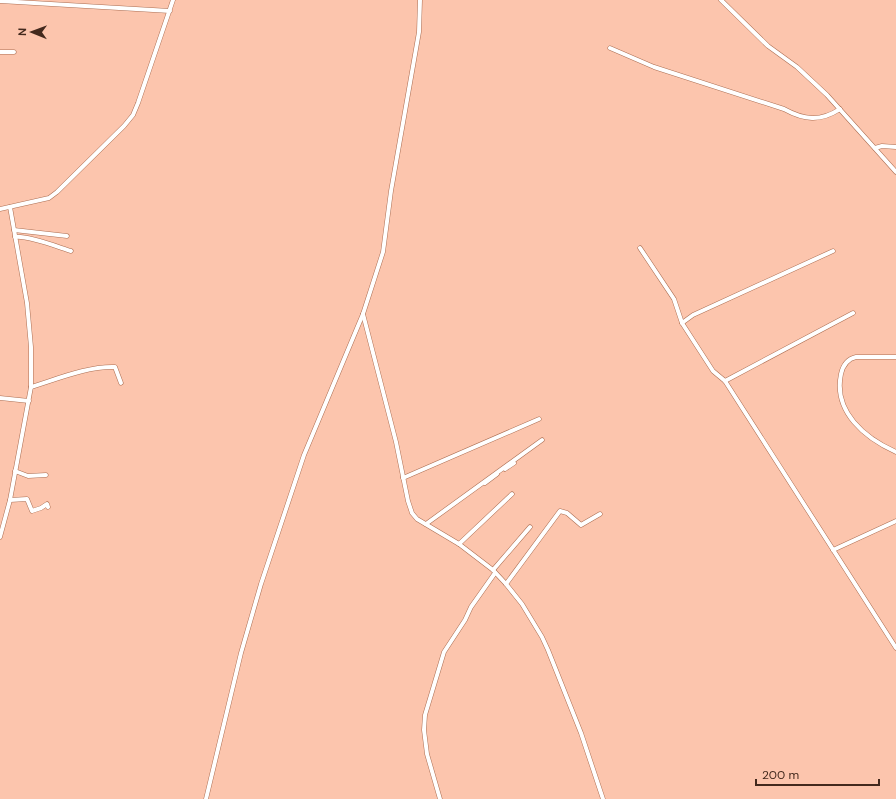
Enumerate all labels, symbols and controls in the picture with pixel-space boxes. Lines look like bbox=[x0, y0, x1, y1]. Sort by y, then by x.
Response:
north arrow bbox=[12, 12, 52, 52]
text: N bbox=[15, 28, 29, 36]
scale bar bbox=[756, 761, 879, 787]
text: 200 m bbox=[762, 767, 799, 783]

